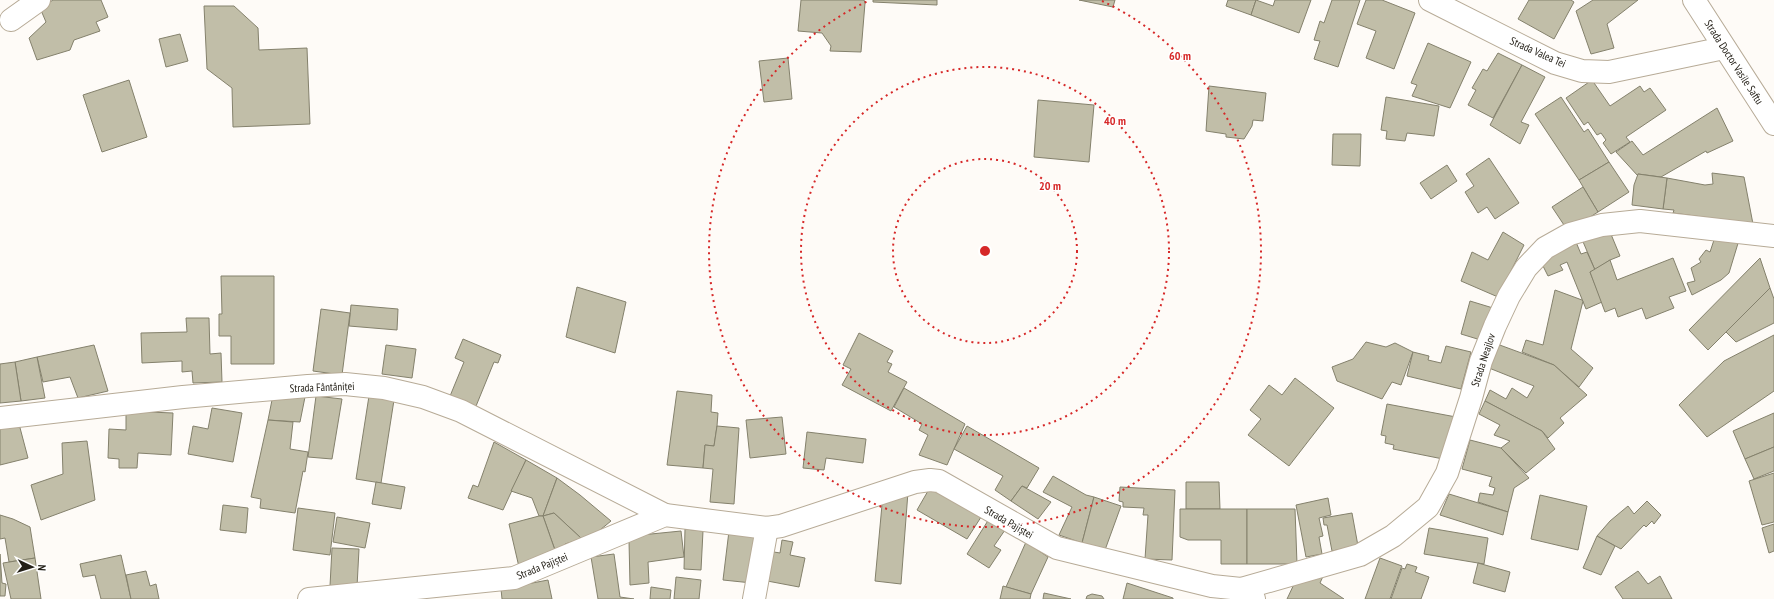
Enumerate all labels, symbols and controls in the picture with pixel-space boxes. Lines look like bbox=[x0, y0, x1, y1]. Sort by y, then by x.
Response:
street label: Strada Doctor Vasile Saftu bbox=[1701, 17, 1767, 107]
street label: Strada Valea Tei bbox=[1508, 33, 1568, 71]
text: 60 m bbox=[1169, 48, 1191, 63]
text: 40 m bbox=[1104, 113, 1126, 128]
text: 20 m bbox=[1039, 178, 1061, 193]
centre of rings bbox=[978, 244, 992, 258]
street label: Strada Neajlov bbox=[1468, 331, 1498, 388]
street label: Strada Fântâniței bbox=[289, 379, 355, 395]
street label: Strada Pajiștei bbox=[982, 502, 1036, 542]
north arrow bbox=[12, 547, 52, 587]
street label: Strada Pajiștei bbox=[514, 549, 570, 583]
text: N bbox=[35, 564, 49, 571]

